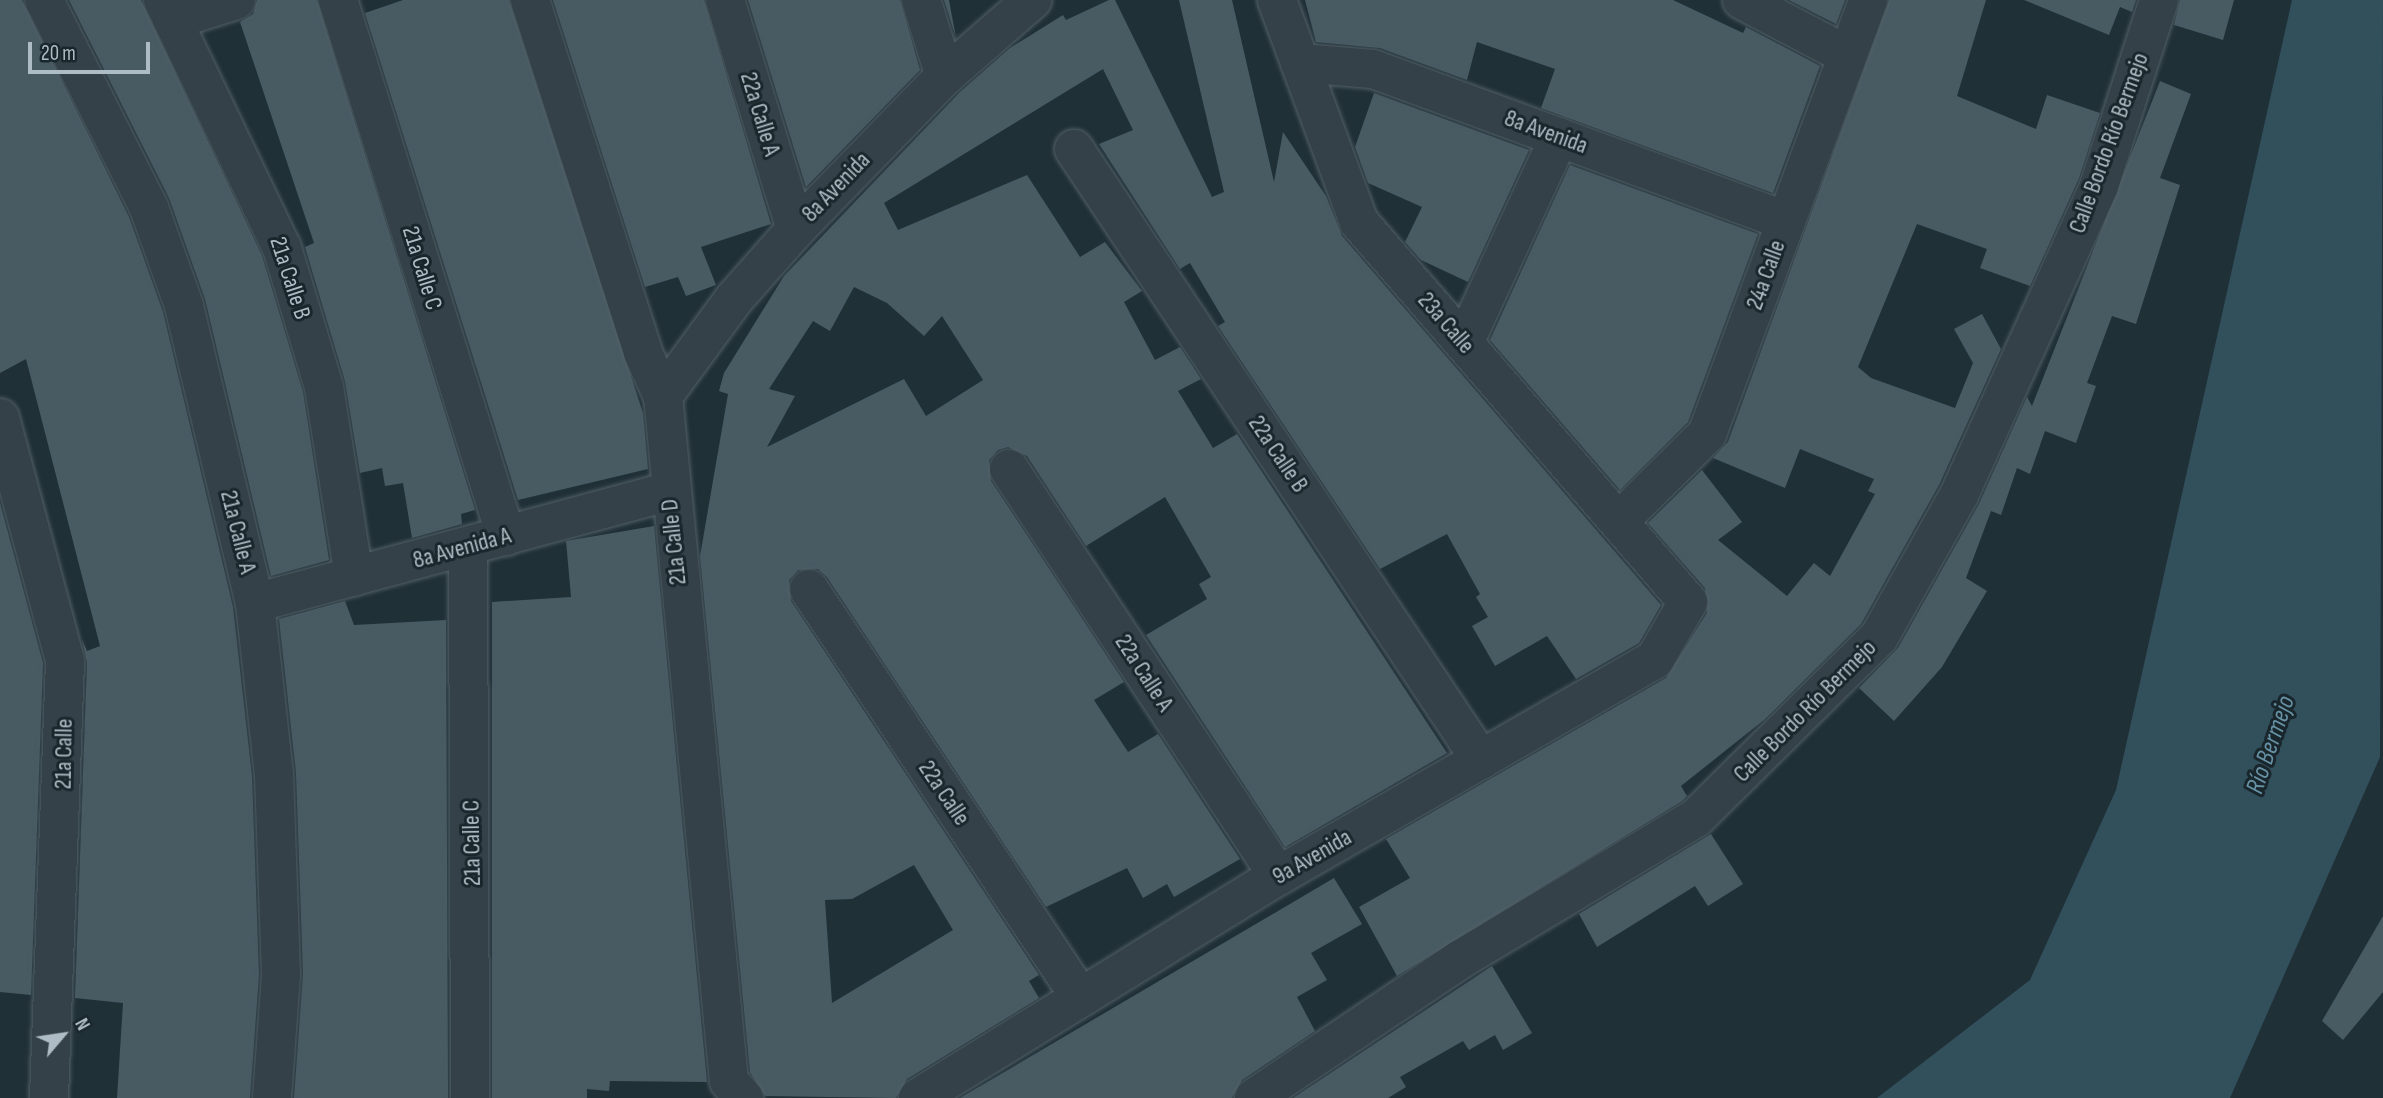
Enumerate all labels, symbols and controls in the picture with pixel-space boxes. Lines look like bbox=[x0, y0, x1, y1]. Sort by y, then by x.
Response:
scale bar bbox=[32, 28, 154, 72]
text: 20 m bbox=[41, 41, 76, 66]
street label: Calle Bordo Río Bermejo bbox=[2063, 49, 2155, 237]
street label: 22a Calle A bbox=[734, 69, 786, 159]
street label: 8a Avenida bbox=[1501, 104, 1591, 160]
street label: 8a Avenida bbox=[796, 146, 876, 228]
street label: 21a Calle C bbox=[396, 223, 448, 313]
street label: 21a Calle B bbox=[263, 233, 317, 323]
street label: 24a Calle bbox=[1740, 236, 1792, 314]
street label: 23a Calle bbox=[1411, 286, 1481, 360]
street label: 22a Calle B bbox=[1242, 410, 1314, 498]
street label: 21a Calle A bbox=[214, 487, 262, 577]
street label: 21a Calle D bbox=[655, 498, 693, 586]
street label: 8a Avenida A bbox=[410, 521, 514, 575]
street label: 22a Calle A bbox=[1109, 629, 1179, 717]
street label: Calle Bordo Río Bermejo bbox=[1728, 634, 1882, 788]
water label: Río Bermejo bbox=[2240, 692, 2302, 798]
street label: 21a Calle bbox=[49, 718, 79, 790]
street label: 22a Calle bbox=[912, 755, 976, 831]
street label: 21a Calle C bbox=[457, 800, 487, 886]
street label: 9a Avenida bbox=[1267, 823, 1357, 891]
north arrow bbox=[28, 1000, 98, 1070]
text: N bbox=[69, 1015, 94, 1035]

